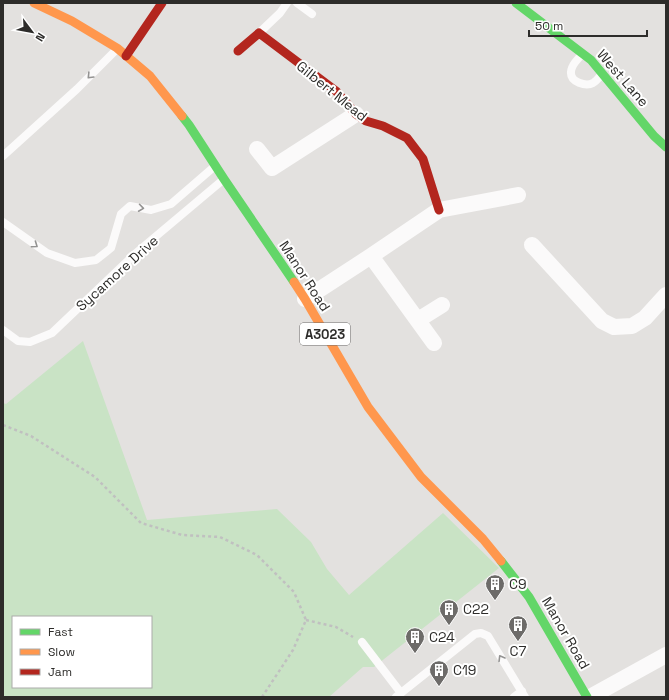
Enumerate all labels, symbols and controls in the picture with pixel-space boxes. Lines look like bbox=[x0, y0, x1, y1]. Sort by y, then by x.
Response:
north arrow bbox=[12, 12, 52, 52]
scale bar bbox=[529, 12, 647, 38]
text: 50 m bbox=[535, 18, 563, 34]
text: N bbox=[33, 30, 48, 44]
street label: West Lane bbox=[593, 46, 653, 110]
street label: Gilbert Mead bbox=[293, 57, 371, 125]
one-way arrow bbox=[87, 71, 95, 79]
one-way arrow bbox=[138, 203, 144, 212]
street label: Sycamore Drive bbox=[72, 231, 162, 315]
street label: Manor Road bbox=[275, 237, 335, 315]
one-way arrow bbox=[31, 240, 38, 248]
road number: A3023 bbox=[300, 323, 350, 345]
building icon: C9 bbox=[484, 573, 506, 601]
place label: C9 bbox=[509, 575, 527, 593]
street label: Manor Road bbox=[538, 594, 594, 672]
building icon: C22 bbox=[438, 598, 460, 626]
place label: C22 bbox=[463, 600, 489, 618]
building icon: C7 bbox=[507, 614, 529, 642]
legend bbox=[12, 616, 152, 688]
text: Fast bbox=[48, 624, 73, 640]
building icon: C24 bbox=[404, 626, 426, 654]
place label: C24 bbox=[429, 628, 455, 646]
place label: C7 bbox=[510, 642, 527, 660]
text: Slow bbox=[48, 644, 75, 660]
one-way arrow bbox=[499, 655, 506, 662]
building icon: C19 bbox=[428, 659, 450, 687]
place label: C19 bbox=[453, 661, 476, 679]
text: Jam bbox=[48, 664, 72, 680]

